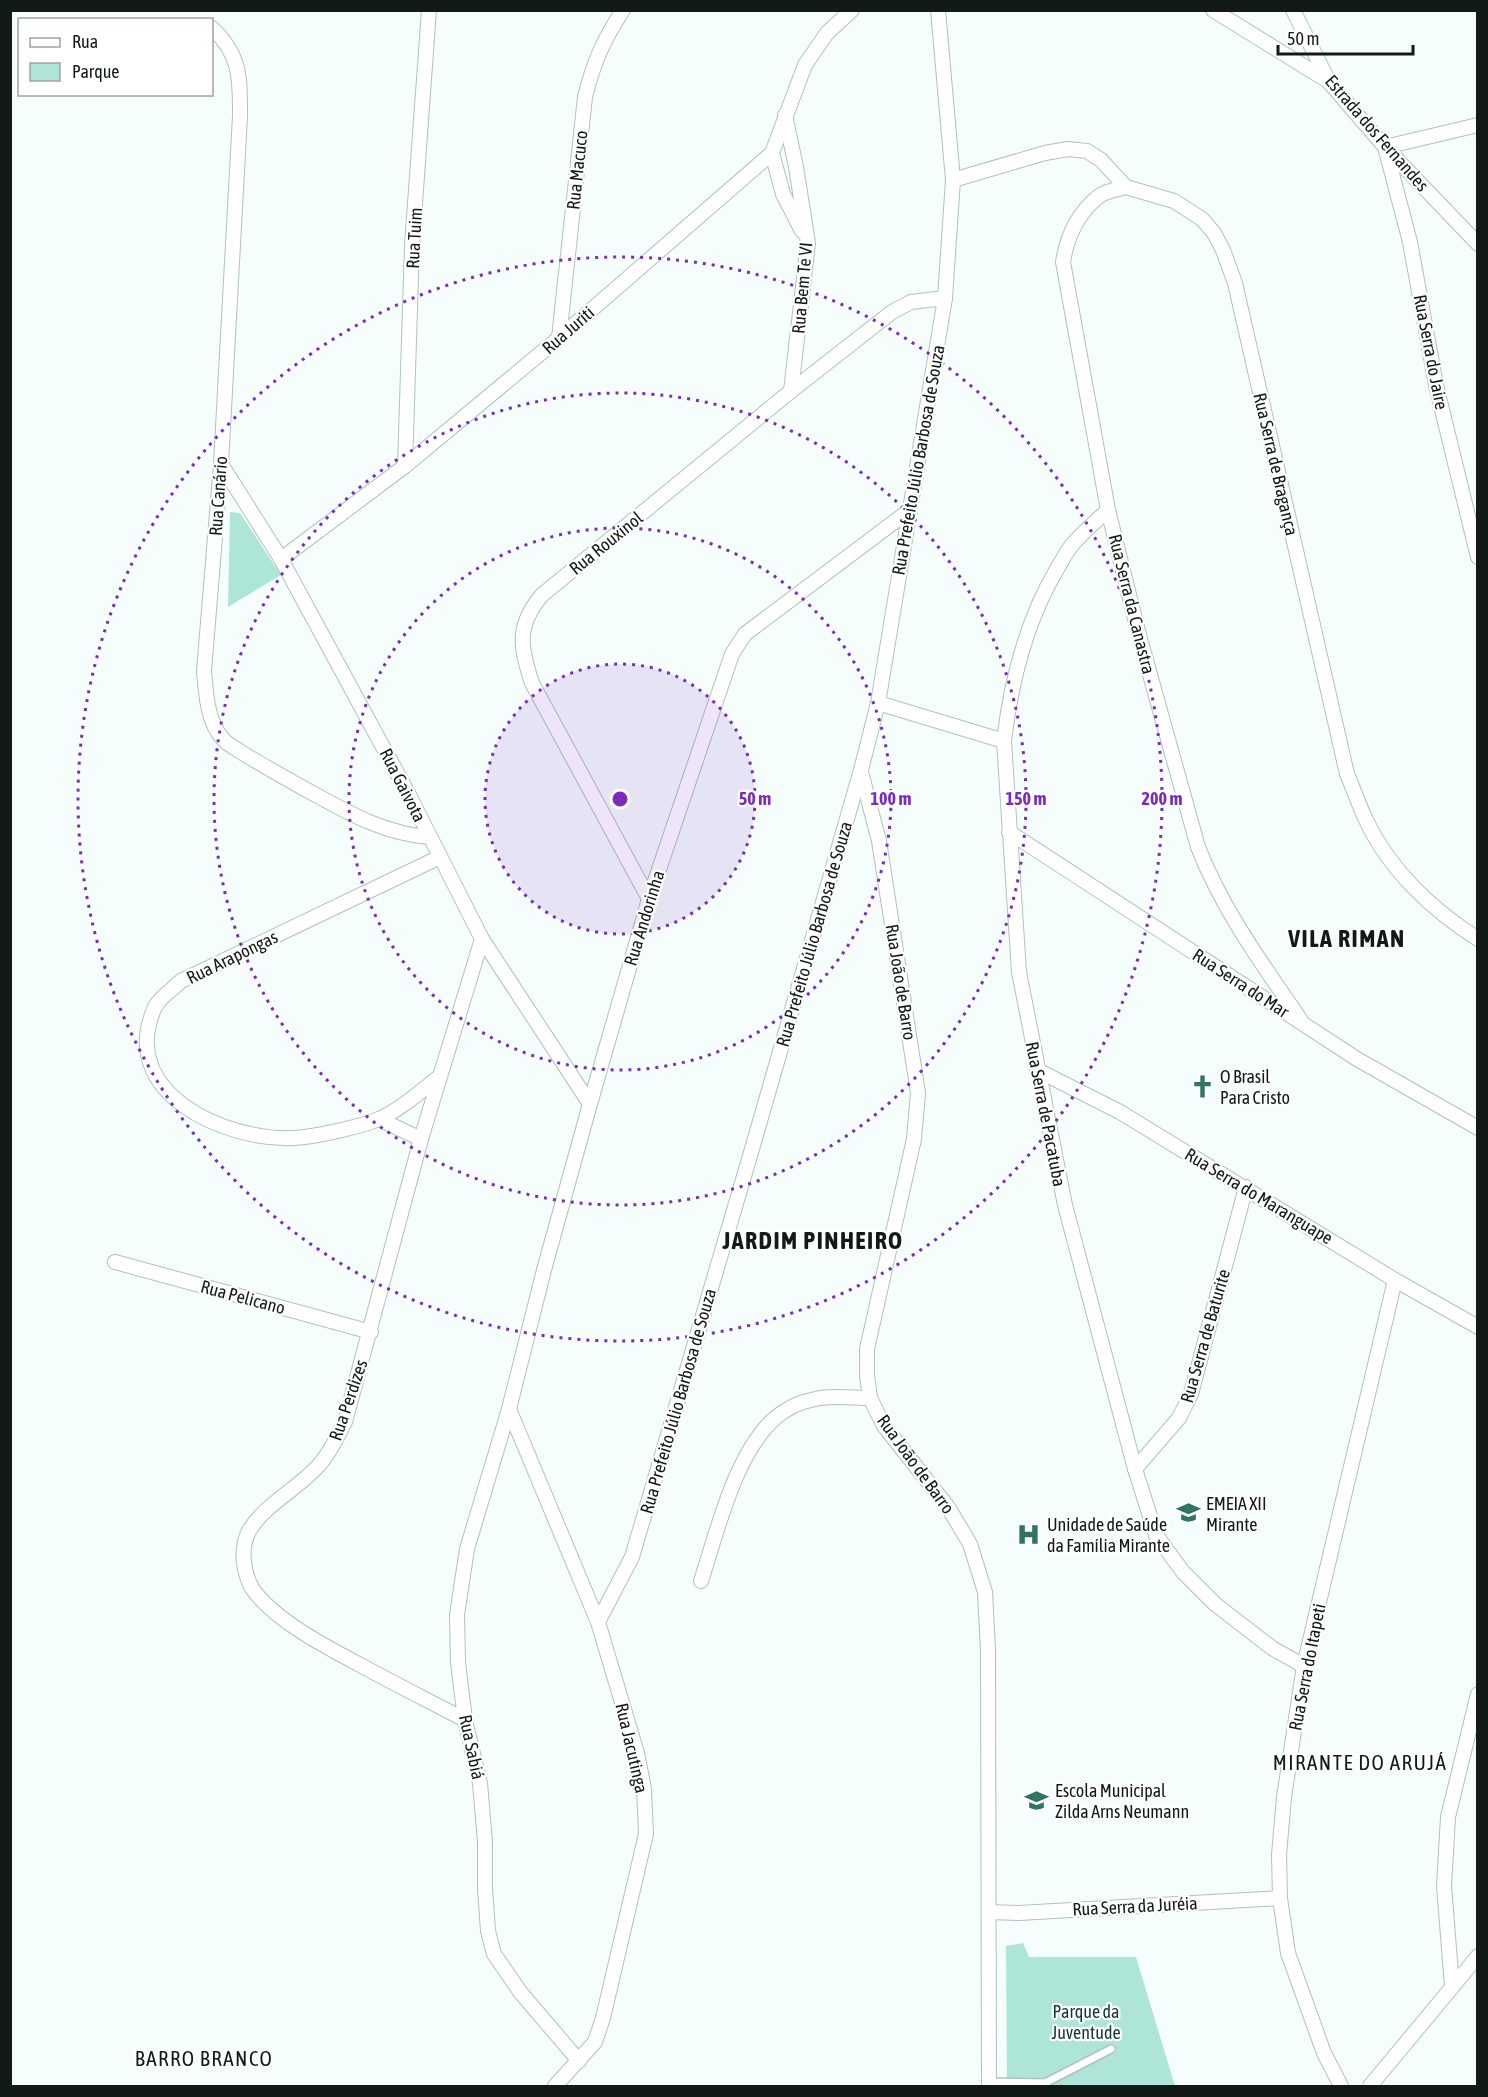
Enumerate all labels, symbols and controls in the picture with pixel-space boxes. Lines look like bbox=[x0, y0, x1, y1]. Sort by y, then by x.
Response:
legend bbox=[18, 18, 213, 96]
scale bar bbox=[1278, 18, 1413, 56]
text: 50 m bbox=[1287, 28, 1319, 49]
text: Rua bbox=[72, 31, 98, 52]
text: Parque bbox=[72, 61, 120, 82]
street label: Estrada dos Fernandes bbox=[1321, 71, 1433, 195]
street label: Rua Macuco bbox=[562, 129, 592, 211]
street label: Rua Tuim bbox=[402, 207, 426, 269]
street label: Rua Bem Te VI bbox=[788, 241, 816, 335]
street label: Rua Serra do Jaire bbox=[1410, 293, 1452, 411]
street label: Rua Juriti bbox=[538, 302, 598, 358]
street label: Rua Prefeito Júlio Barbosa de Souza bbox=[887, 343, 949, 577]
street label: Rua Serra de Bragança bbox=[1249, 391, 1303, 537]
street label: Rua Canário bbox=[205, 455, 231, 537]
street label: Rua Rouxinol bbox=[565, 507, 647, 579]
street label: Rua Serra da Canastra bbox=[1104, 532, 1160, 676]
street label: Rua Gaivota bbox=[376, 745, 430, 825]
text: 50 m bbox=[739, 788, 771, 809]
text: 100 m bbox=[871, 788, 911, 809]
text: 150 m bbox=[1006, 788, 1046, 809]
text: 200 m bbox=[1142, 788, 1182, 809]
centre of rings bbox=[610, 789, 630, 809]
street label: Rua Prefeito Júlio Barbosa de Souza bbox=[772, 819, 856, 1049]
street label: Rua Andorinha bbox=[620, 868, 668, 968]
street label: Rua João de Barro bbox=[881, 922, 921, 1042]
district label: VILA RIMAN bbox=[1287, 925, 1406, 952]
street label: Rua Arapongas bbox=[183, 926, 281, 988]
street label: Rua Serra do Mar bbox=[1189, 944, 1294, 1022]
street label: Rua Serra de Pacatuba bbox=[1022, 1040, 1070, 1188]
place label: O Brasil Para Cristo bbox=[1220, 1066, 1290, 1108]
church icon: O Brasil Para Cristo bbox=[1189, 1073, 1215, 1099]
street label: Rua Serra do Maranguape bbox=[1181, 1144, 1337, 1248]
district label: JARDIM PINHEIRO bbox=[722, 1227, 903, 1254]
street label: Rua Serra de Baturite bbox=[1176, 1267, 1234, 1405]
street label: Rua Pelicano bbox=[199, 1276, 287, 1318]
street label: Rua Prefeito Júlio Barbosa de Souza bbox=[636, 1286, 720, 1516]
street label: Rua Perdizes bbox=[324, 1357, 372, 1443]
street label: Rua João de Barro bbox=[873, 1410, 959, 1518]
place label: EMEIA XII Mirante bbox=[1206, 1493, 1267, 1535]
school or university icon: EMEIA XII Mirante bbox=[1175, 1500, 1201, 1526]
place label: Unidade de Saúde da Família Mirante bbox=[1047, 1514, 1170, 1556]
hospital icon: Unidade de Saúde da Família Mirante bbox=[1016, 1521, 1042, 1547]
street label: Rua Serra do Itapeti bbox=[1284, 1602, 1330, 1732]
street label: Rua Jacutinga bbox=[611, 1701, 653, 1795]
street label: Rua Sabiá bbox=[455, 1713, 489, 1781]
district label: MIRANTE DO ARUJÁ bbox=[1273, 1750, 1447, 1774]
place label: Escola Municipal Zilda Arns Neumann bbox=[1055, 1780, 1189, 1822]
school or university icon: Escola Municipal Zilda Arns Neumann bbox=[1024, 1787, 1050, 1813]
street label: Rua Serra da Juréia bbox=[1072, 1892, 1198, 1920]
park label: Parque da Juventude bbox=[1051, 2001, 1121, 2043]
district label: BARRO BRANCO bbox=[135, 2046, 273, 2070]

